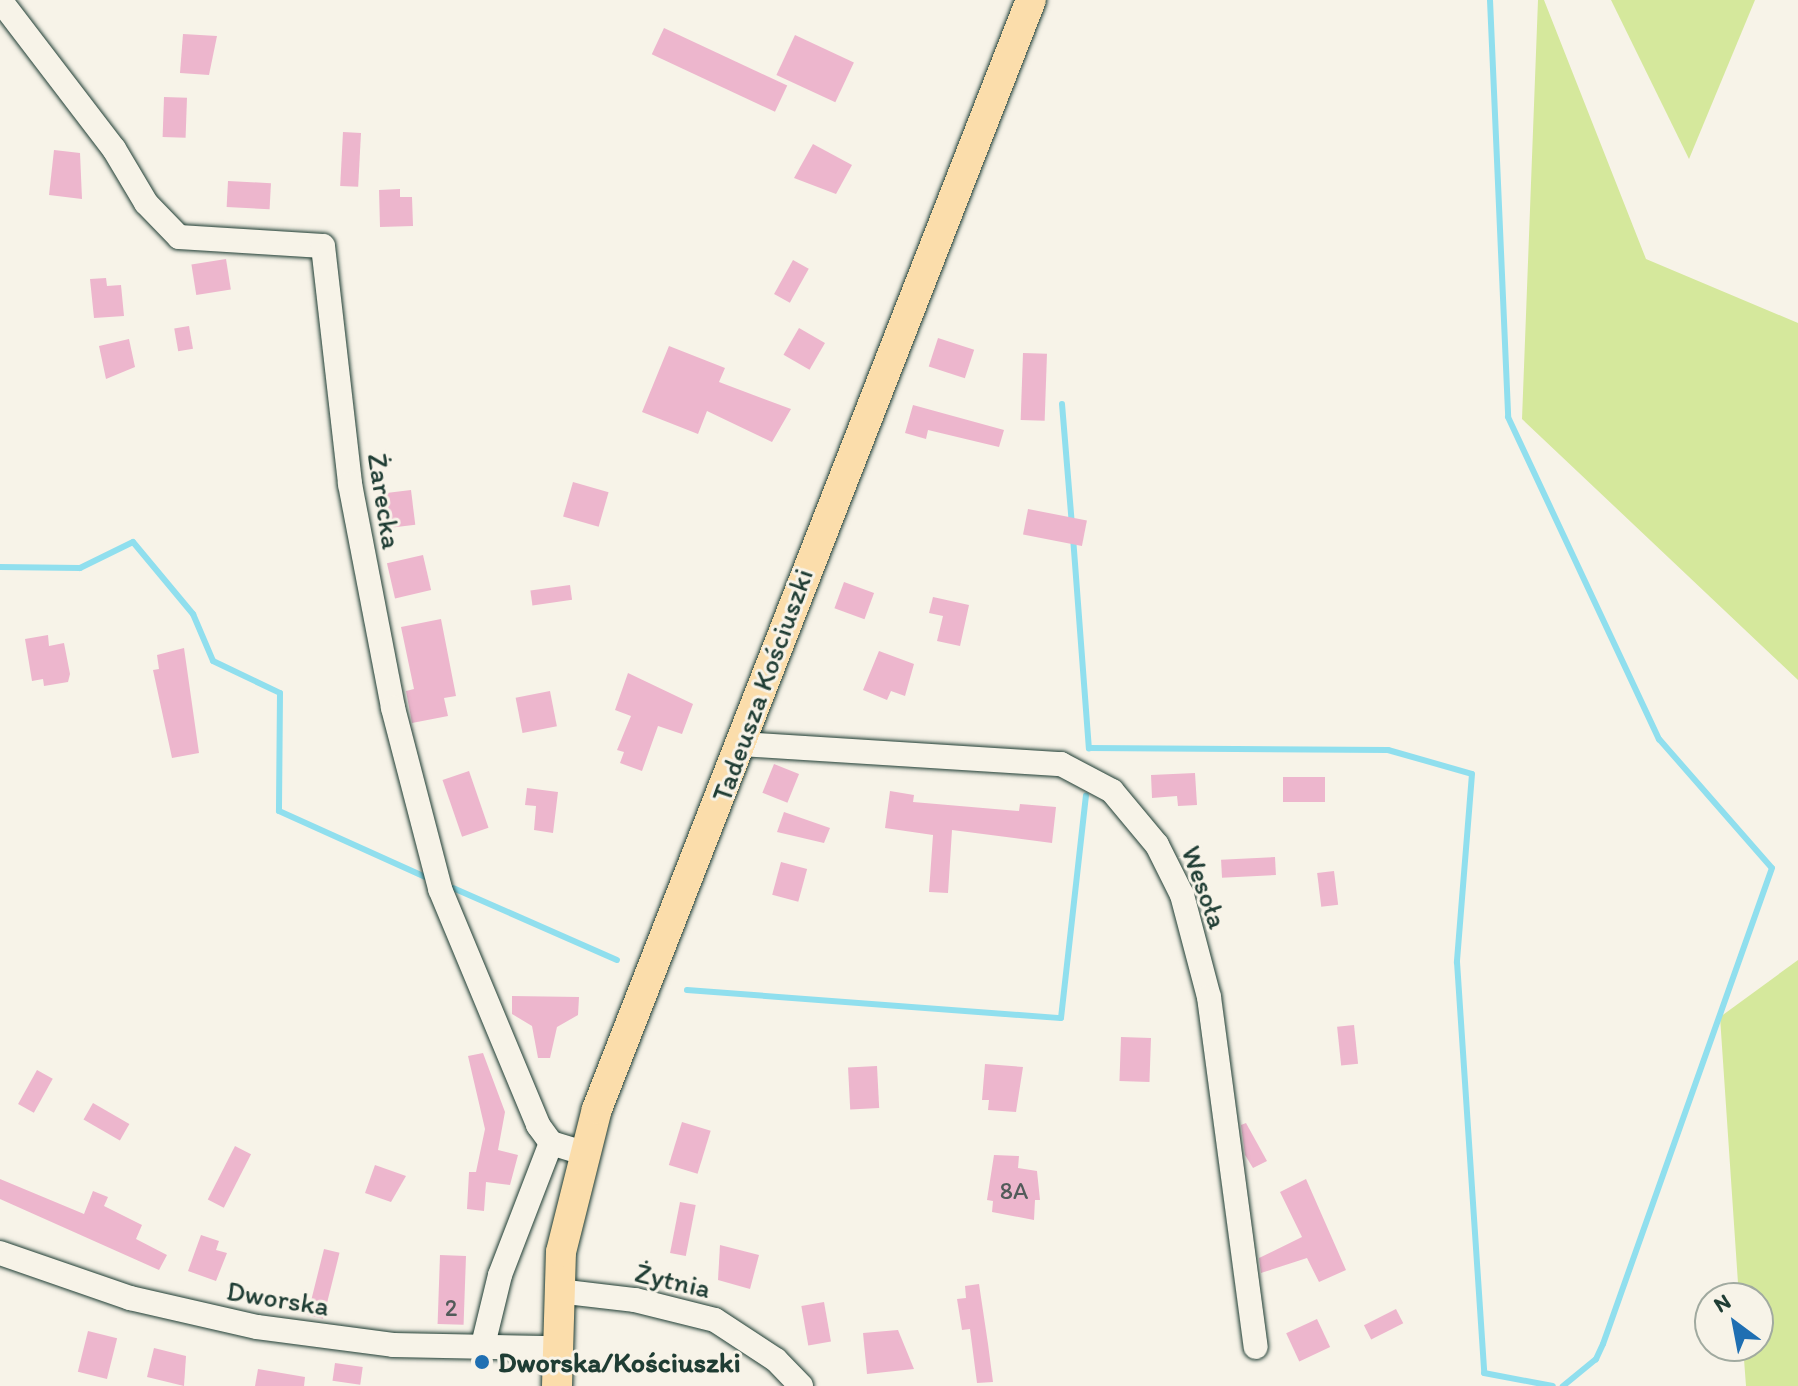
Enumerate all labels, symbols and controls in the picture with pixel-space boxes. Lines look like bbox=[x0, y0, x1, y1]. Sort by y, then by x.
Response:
street label: Żarecka bbox=[361, 451, 409, 551]
street label: Tadeusza Kościuszki bbox=[704, 564, 820, 806]
street label: Wesoła bbox=[1175, 841, 1235, 933]
house number: 8A bbox=[1000, 1177, 1028, 1205]
street label: Żytnia bbox=[632, 1255, 714, 1305]
street label: Dworska bbox=[224, 1273, 332, 1323]
north arrow bbox=[1694, 1282, 1774, 1362]
text: N bbox=[1709, 1288, 1736, 1318]
house number: 2 bbox=[445, 1294, 457, 1322]
place label: Dworska/Kościuszki bbox=[498, 1345, 741, 1379]
marker: Dworska/Kościuszki bbox=[473, 1353, 491, 1371]

